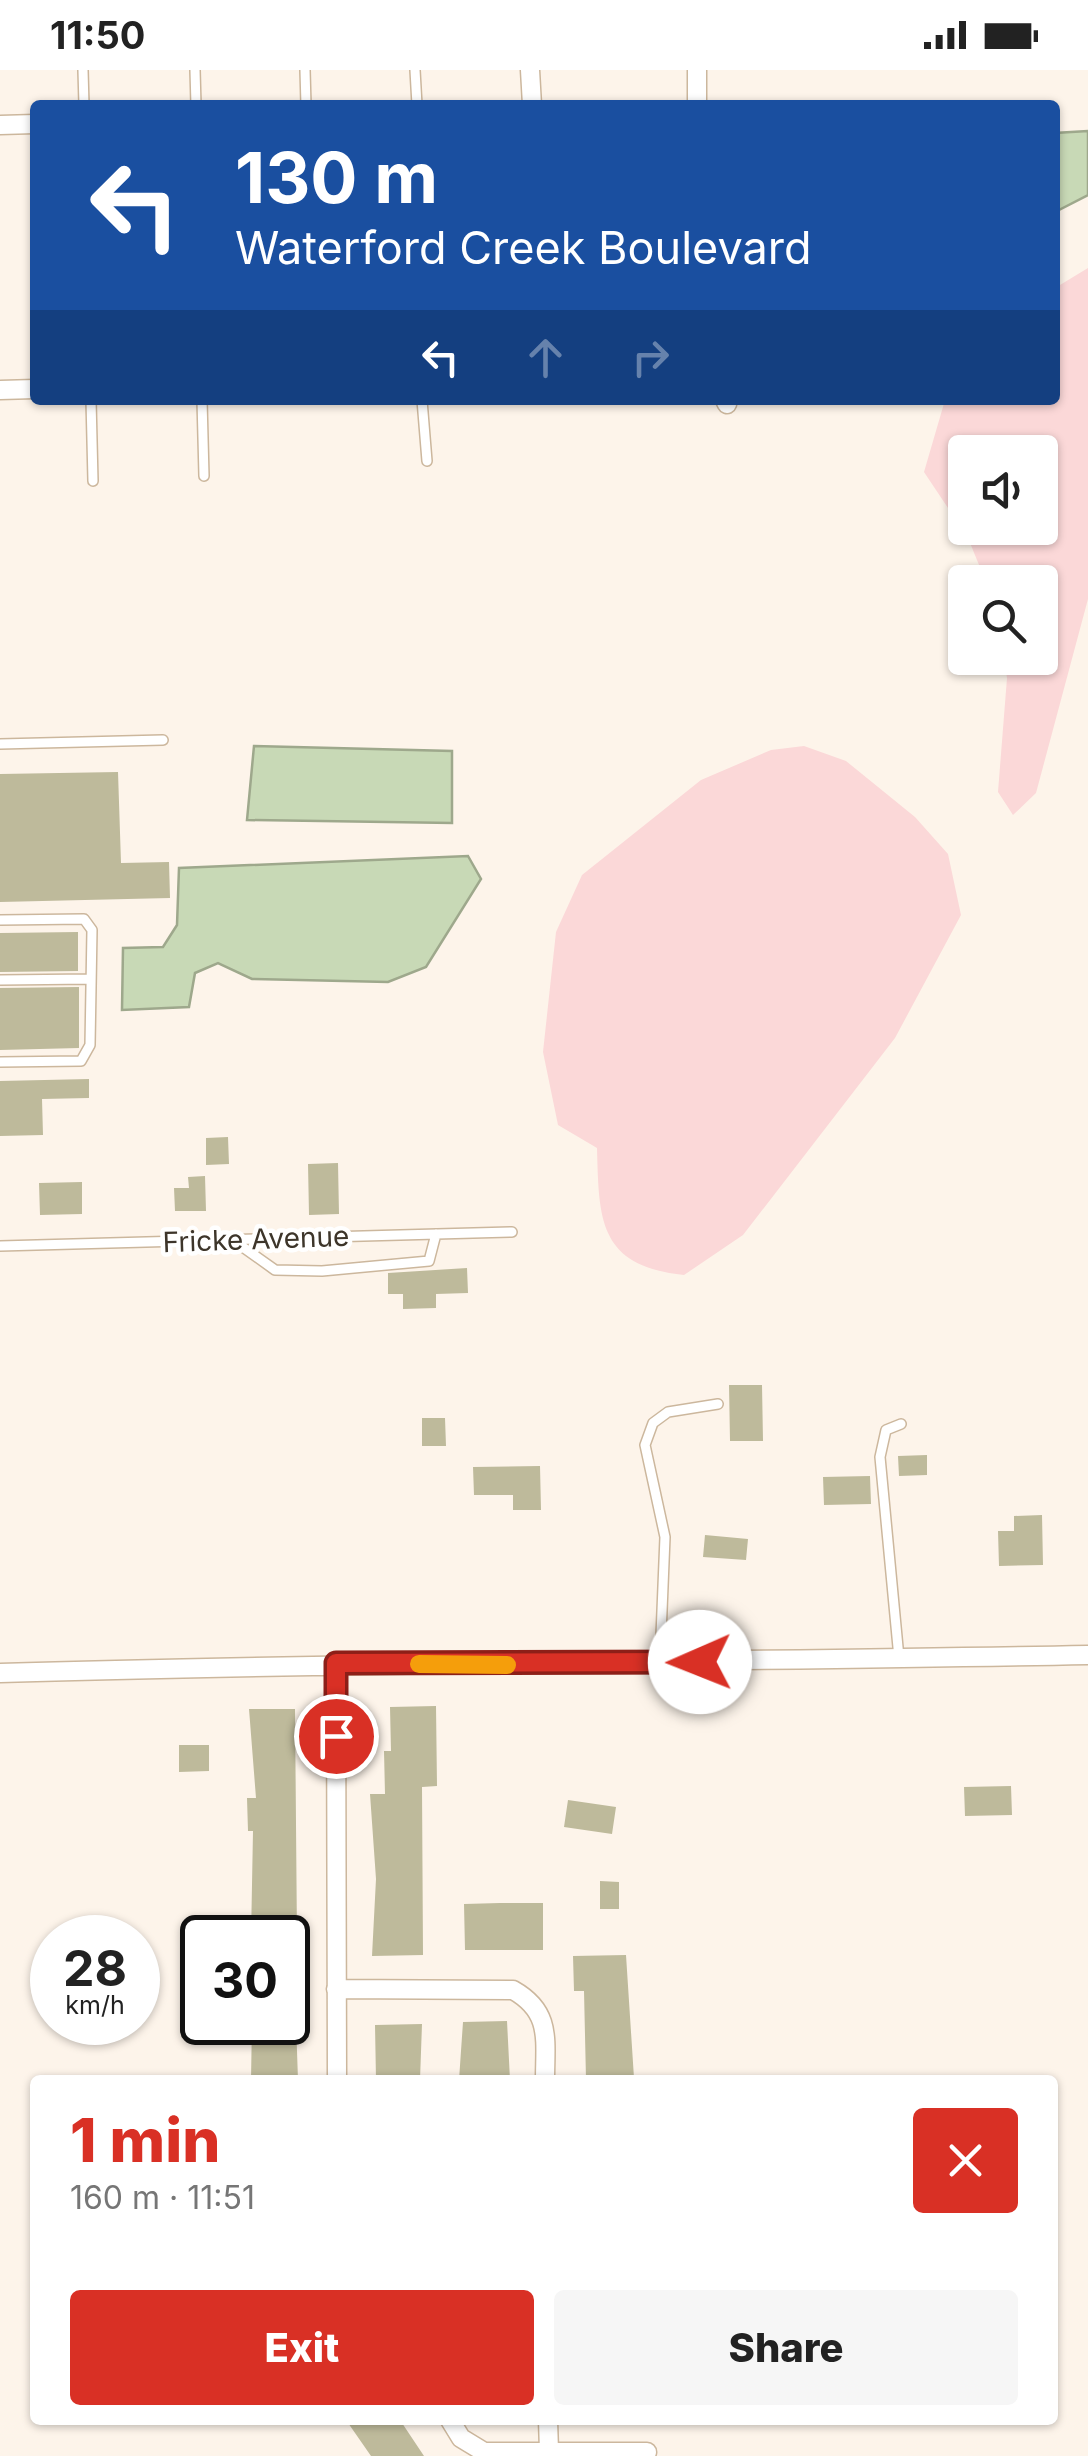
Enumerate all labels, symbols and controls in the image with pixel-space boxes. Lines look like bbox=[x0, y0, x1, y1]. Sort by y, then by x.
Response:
text: 11:50 bbox=[50, 12, 145, 58]
text: 130 m bbox=[235, 135, 438, 220]
icon: left bbox=[70, 140, 200, 270]
text: Waterford Creek Boulevard bbox=[235, 220, 811, 275]
icon: left bbox=[413, 330, 468, 385]
icon: ahead bbox=[518, 330, 573, 385]
icon: right bbox=[623, 330, 678, 385]
map controls bbox=[948, 435, 1058, 675]
button: sound bbox=[948, 435, 1058, 545]
button: search bbox=[948, 565, 1058, 675]
street label: Fricke Avenue bbox=[162, 1219, 350, 1259]
position arrow bbox=[648, 1610, 752, 1714]
pin bbox=[294, 1694, 379, 1779]
icon: arrive bbox=[309, 1709, 364, 1764]
speed limit sign: 30 bbox=[180, 1915, 310, 2045]
text: 28 bbox=[63, 1938, 127, 1998]
text: km/h bbox=[65, 1990, 125, 2020]
text: 1 min bbox=[70, 2104, 220, 2176]
button: close bbox=[913, 2108, 1018, 2213]
text: 160 m · 11:51 bbox=[70, 2178, 255, 2217]
button: Exit bbox=[70, 2290, 534, 2405]
button: Share bbox=[554, 2290, 1018, 2405]

